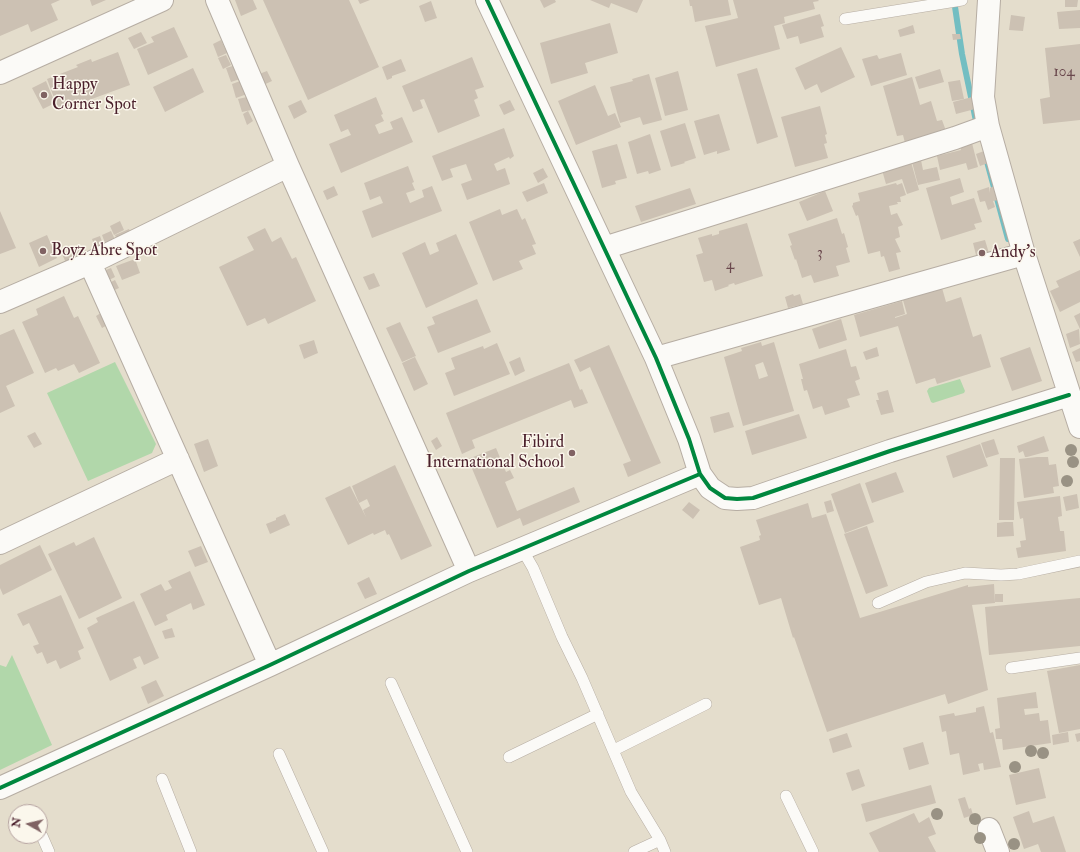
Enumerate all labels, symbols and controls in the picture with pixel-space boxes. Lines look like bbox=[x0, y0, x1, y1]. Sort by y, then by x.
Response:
house number: 104 bbox=[1054, 64, 1074, 82]
place label: Happy Corner Spot bbox=[52, 75, 136, 115]
marker: Happy Corner Spot bbox=[39, 90, 49, 100]
place label: Boyz Abre Spot bbox=[51, 241, 157, 261]
place label: Andy's bbox=[990, 243, 1036, 263]
house number: 3 bbox=[817, 245, 823, 263]
marker: Boyz Abre Spot bbox=[38, 246, 48, 256]
marker: Andy's bbox=[977, 248, 987, 258]
house number: 4 bbox=[726, 257, 734, 275]
place label: Fibird International School bbox=[426, 433, 564, 473]
marker: Fibird International School bbox=[567, 448, 577, 458]
north arrow bbox=[8, 804, 48, 844]
text: N bbox=[9, 817, 24, 828]

